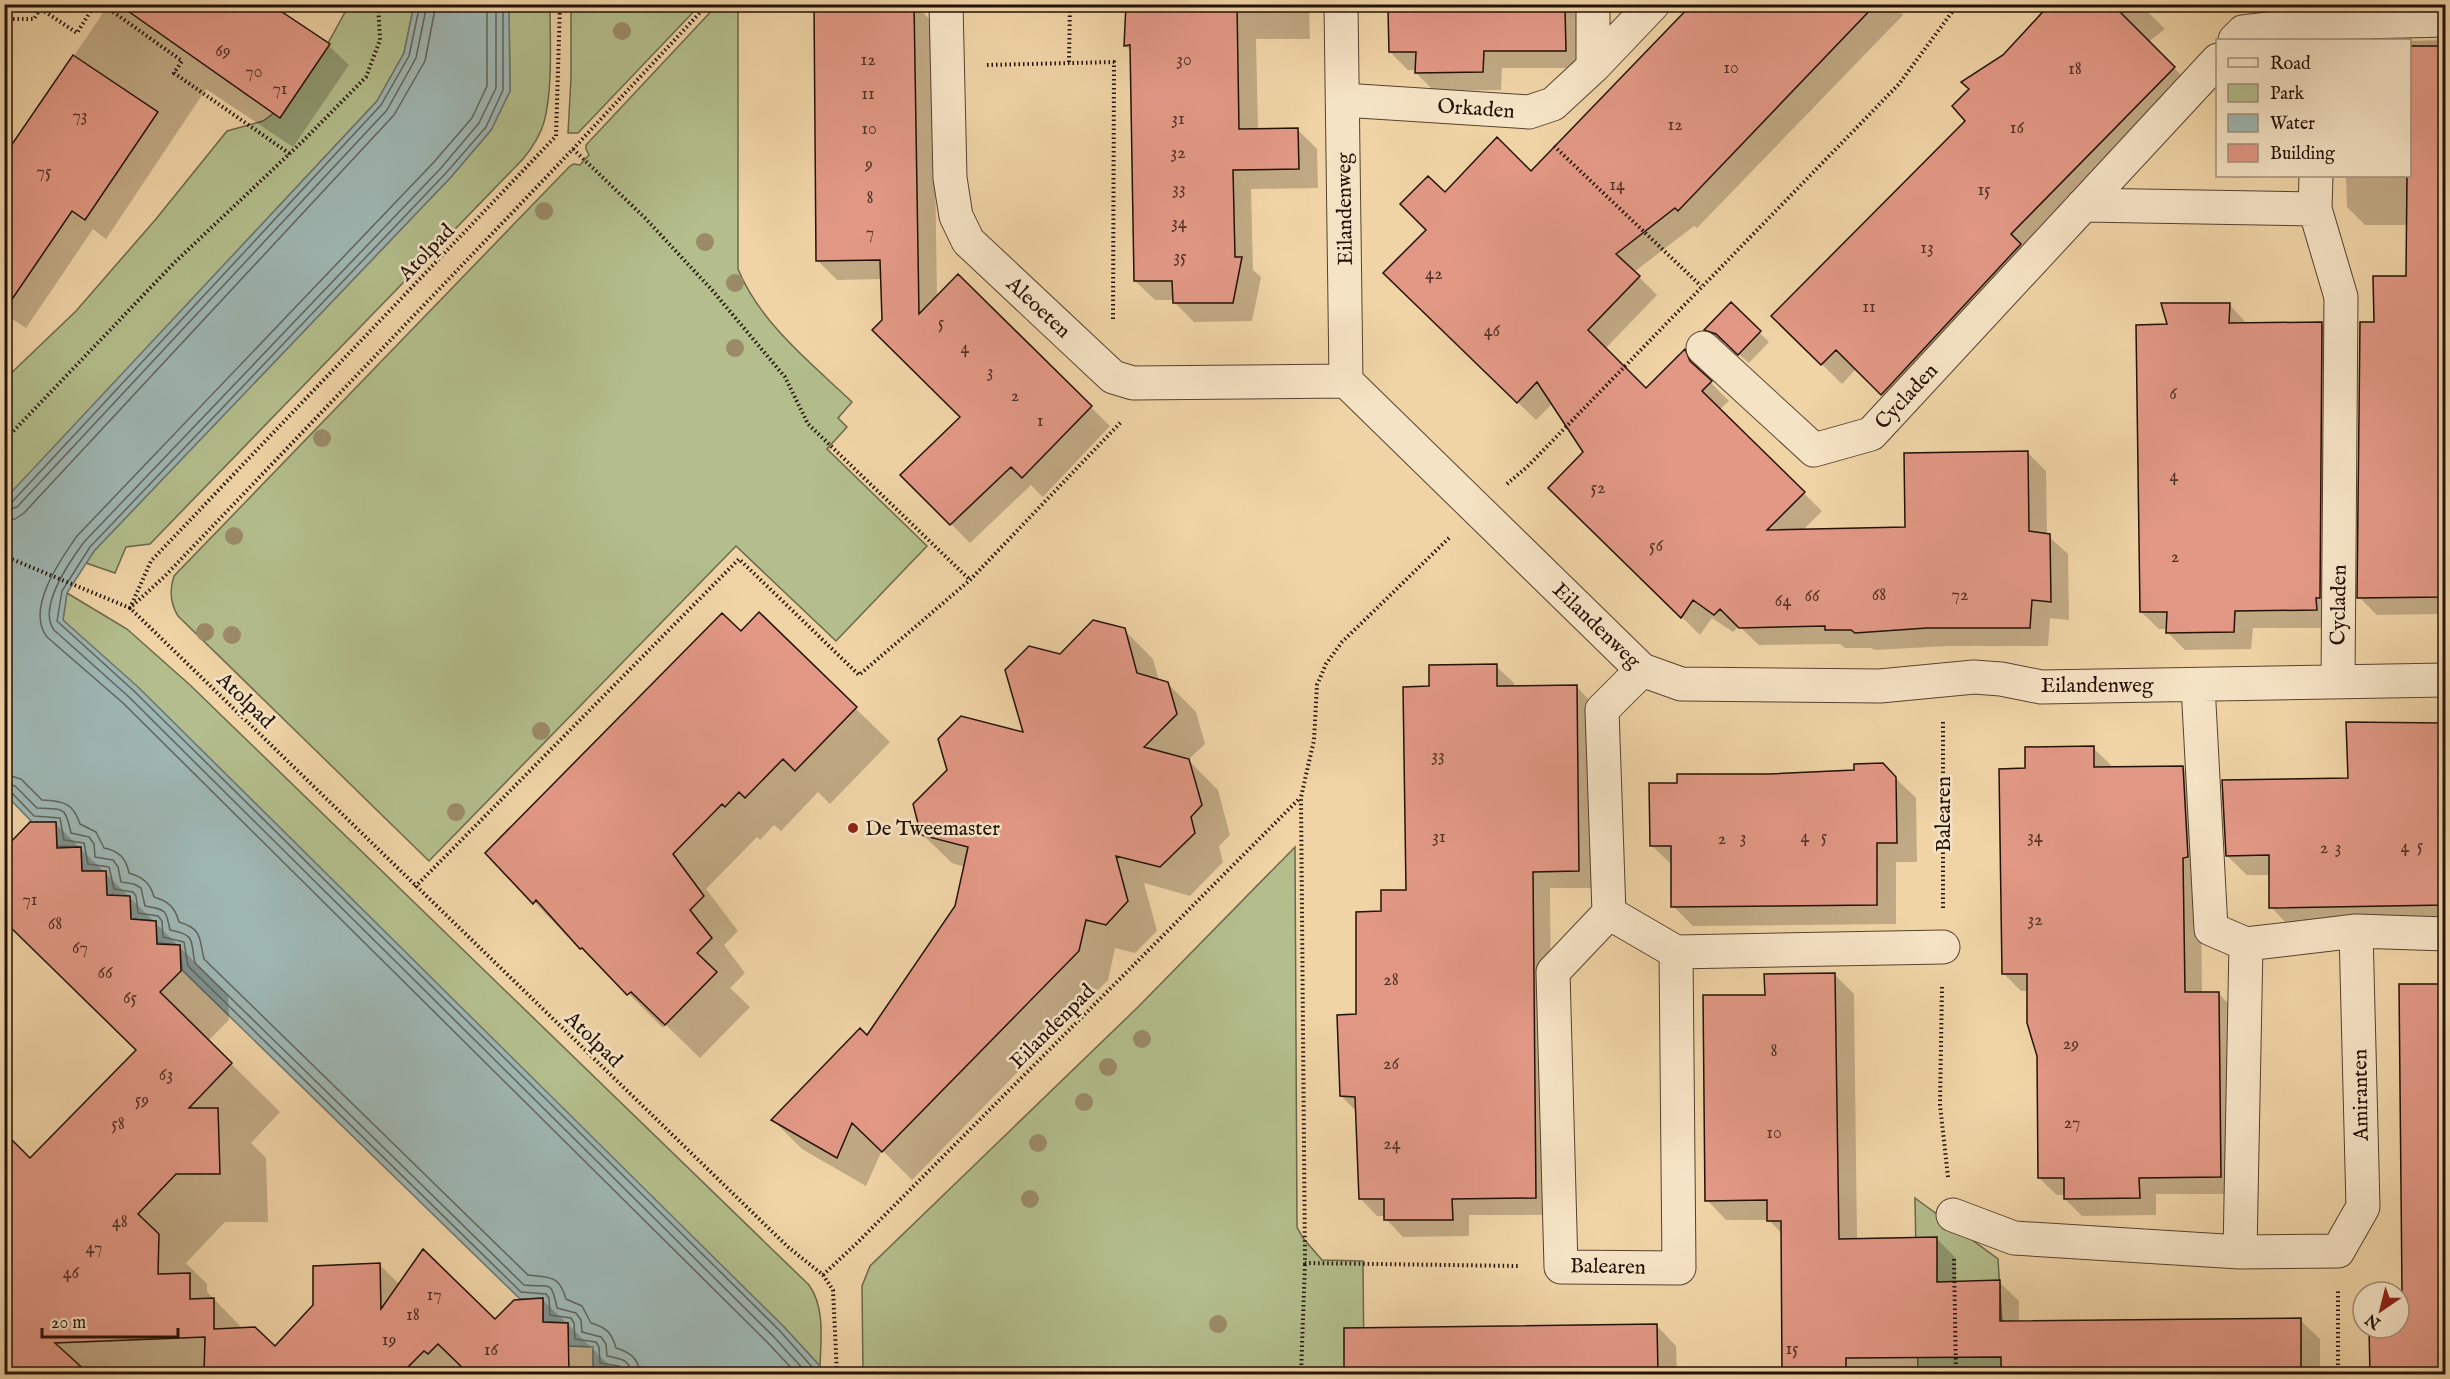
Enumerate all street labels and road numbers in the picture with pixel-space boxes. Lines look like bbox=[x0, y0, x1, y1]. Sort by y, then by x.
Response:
street label: Orkaden bbox=[1436, 93, 1515, 126]
street label: Eilandenweg bbox=[1331, 152, 1360, 266]
street label: Atolpad bbox=[392, 218, 462, 288]
street label: Aleoeten bbox=[999, 271, 1076, 345]
street label: Cycladen bbox=[1870, 358, 1945, 436]
street label: Cycladen bbox=[2325, 564, 2354, 646]
street label: Eilandenweg bbox=[1546, 577, 1646, 675]
street label: Atolpad bbox=[210, 666, 280, 736]
street label: Eilandenweg bbox=[2041, 673, 2154, 700]
street label: Balearen bbox=[1931, 776, 1958, 852]
street label: Eilandenpad bbox=[1005, 978, 1102, 1075]
street label: Atolpad bbox=[558, 1005, 628, 1075]
street label: Amiranten bbox=[2347, 1049, 2376, 1142]
street label: Balearen bbox=[1570, 1253, 1646, 1282]

